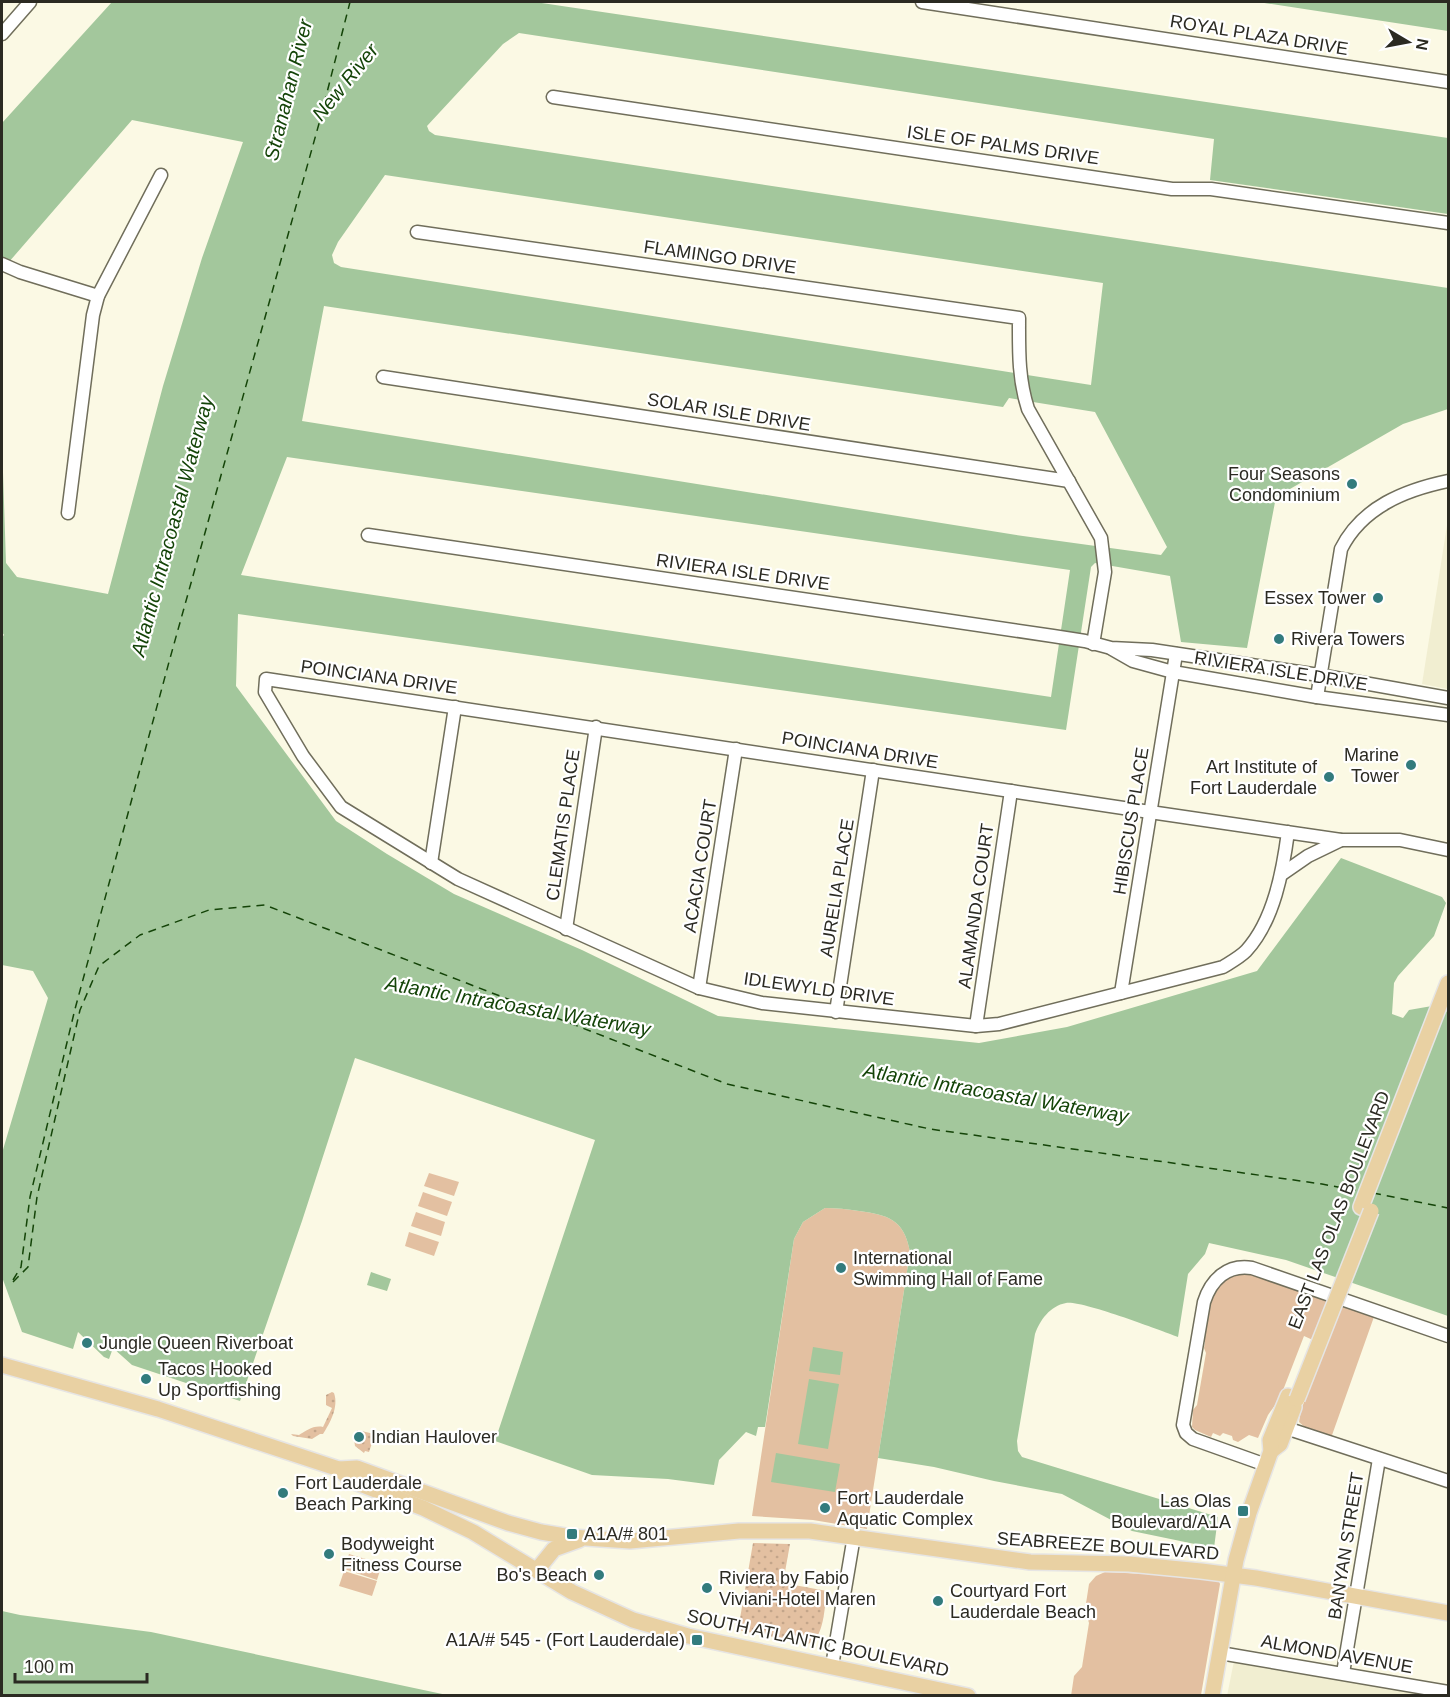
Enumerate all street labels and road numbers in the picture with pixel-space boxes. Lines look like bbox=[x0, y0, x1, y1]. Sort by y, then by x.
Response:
street label: ROYAL PLAZA DRIVE bbox=[1169, 11, 1349, 59]
street label: ISLE OF PALMS DRIVE bbox=[906, 122, 1100, 168]
street label: FLAMINGO DRIVE bbox=[642, 236, 798, 278]
street label: SOLAR ISLE DRIVE bbox=[646, 389, 812, 435]
street label: RIVIERA ISLE DRIVE bbox=[655, 550, 831, 594]
street label: RIVIERA ISLE DRIVE bbox=[1193, 647, 1369, 695]
street label: POINCIANA DRIVE bbox=[299, 656, 459, 698]
street label: POINCIANA DRIVE bbox=[780, 728, 940, 772]
street label: HIBISCUS PLACE bbox=[1109, 746, 1153, 896]
street label: CLEMATIS PLACE bbox=[542, 748, 584, 902]
street label: ACACIA COURT bbox=[680, 798, 720, 934]
street label: AURELIA PLACE bbox=[816, 817, 858, 959]
street label: ALAMANDA COURT bbox=[954, 822, 998, 990]
street label: IDLEWYLD DRIVE bbox=[742, 969, 896, 1009]
street label: EAST LAS OLAS BOULEVARD bbox=[1284, 1088, 1394, 1332]
street label: BANYAN STREET bbox=[1324, 1471, 1368, 1621]
street label: SEABREEZE BOULEVARD bbox=[996, 1528, 1220, 1564]
street label: SOUTH ATLANTIC BOULEVARD bbox=[685, 1605, 951, 1681]
street label: ALMOND AVENUE bbox=[1260, 1631, 1414, 1677]

